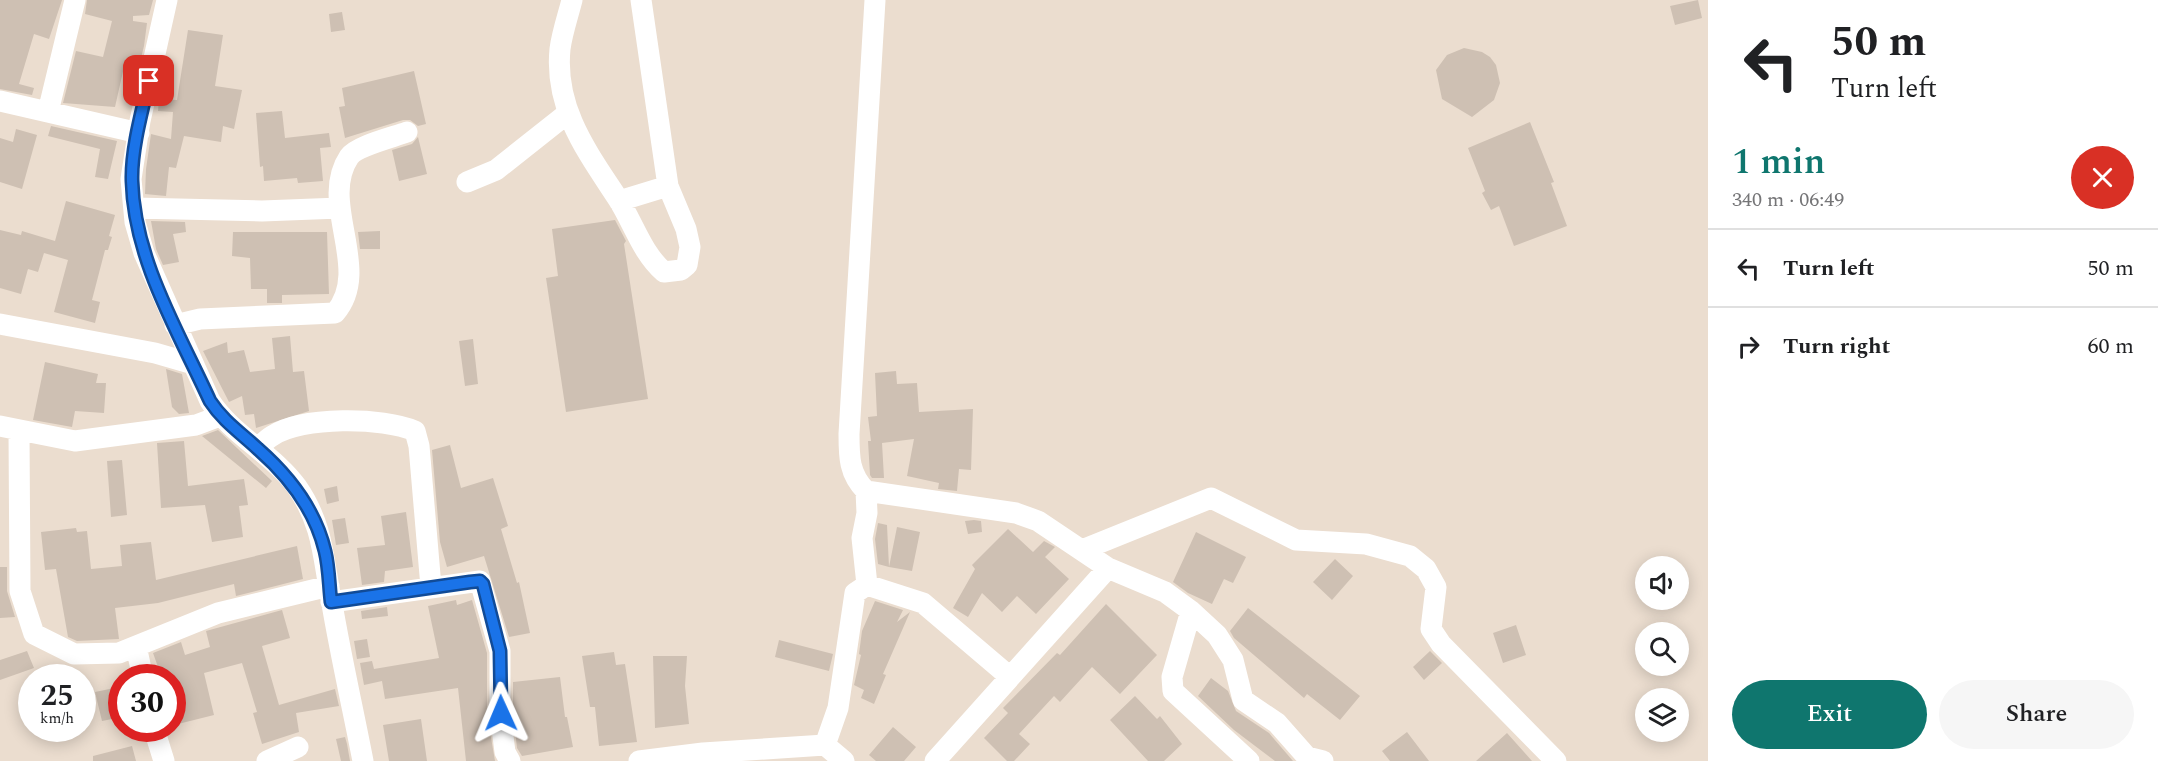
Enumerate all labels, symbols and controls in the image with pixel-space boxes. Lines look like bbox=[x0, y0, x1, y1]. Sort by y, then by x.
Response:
text: 50 m bbox=[1831, 11, 1926, 74]
icon: left bbox=[1732, 24, 1810, 102]
pin bbox=[123, 55, 174, 106]
icon: arrive bbox=[132, 64, 165, 97]
text: Turn left bbox=[1831, 68, 1937, 110]
text: 1 min bbox=[1732, 135, 1825, 190]
button: close bbox=[2071, 146, 2134, 209]
text: 340 m · 06:49 bbox=[1732, 185, 1844, 215]
icon: left bbox=[1732, 252, 1765, 285]
text: Turn left bbox=[1783, 252, 1875, 285]
text: 50 m bbox=[2088, 252, 2134, 285]
icon: right bbox=[1732, 330, 1765, 363]
text: Turn right bbox=[1783, 330, 1890, 363]
text: 60 m bbox=[2088, 330, 2134, 363]
map controls bbox=[1635, 556, 1689, 742]
button: sound bbox=[1635, 556, 1689, 610]
button: search bbox=[1635, 622, 1689, 676]
speed limit sign: 30 bbox=[108, 664, 186, 742]
text: 25 bbox=[40, 673, 74, 719]
button: Exit bbox=[1732, 680, 1927, 749]
button: Share bbox=[1939, 680, 2134, 749]
position arrow bbox=[469, 681, 533, 745]
button: layers bbox=[1635, 688, 1689, 742]
text: km/h bbox=[40, 707, 74, 730]

